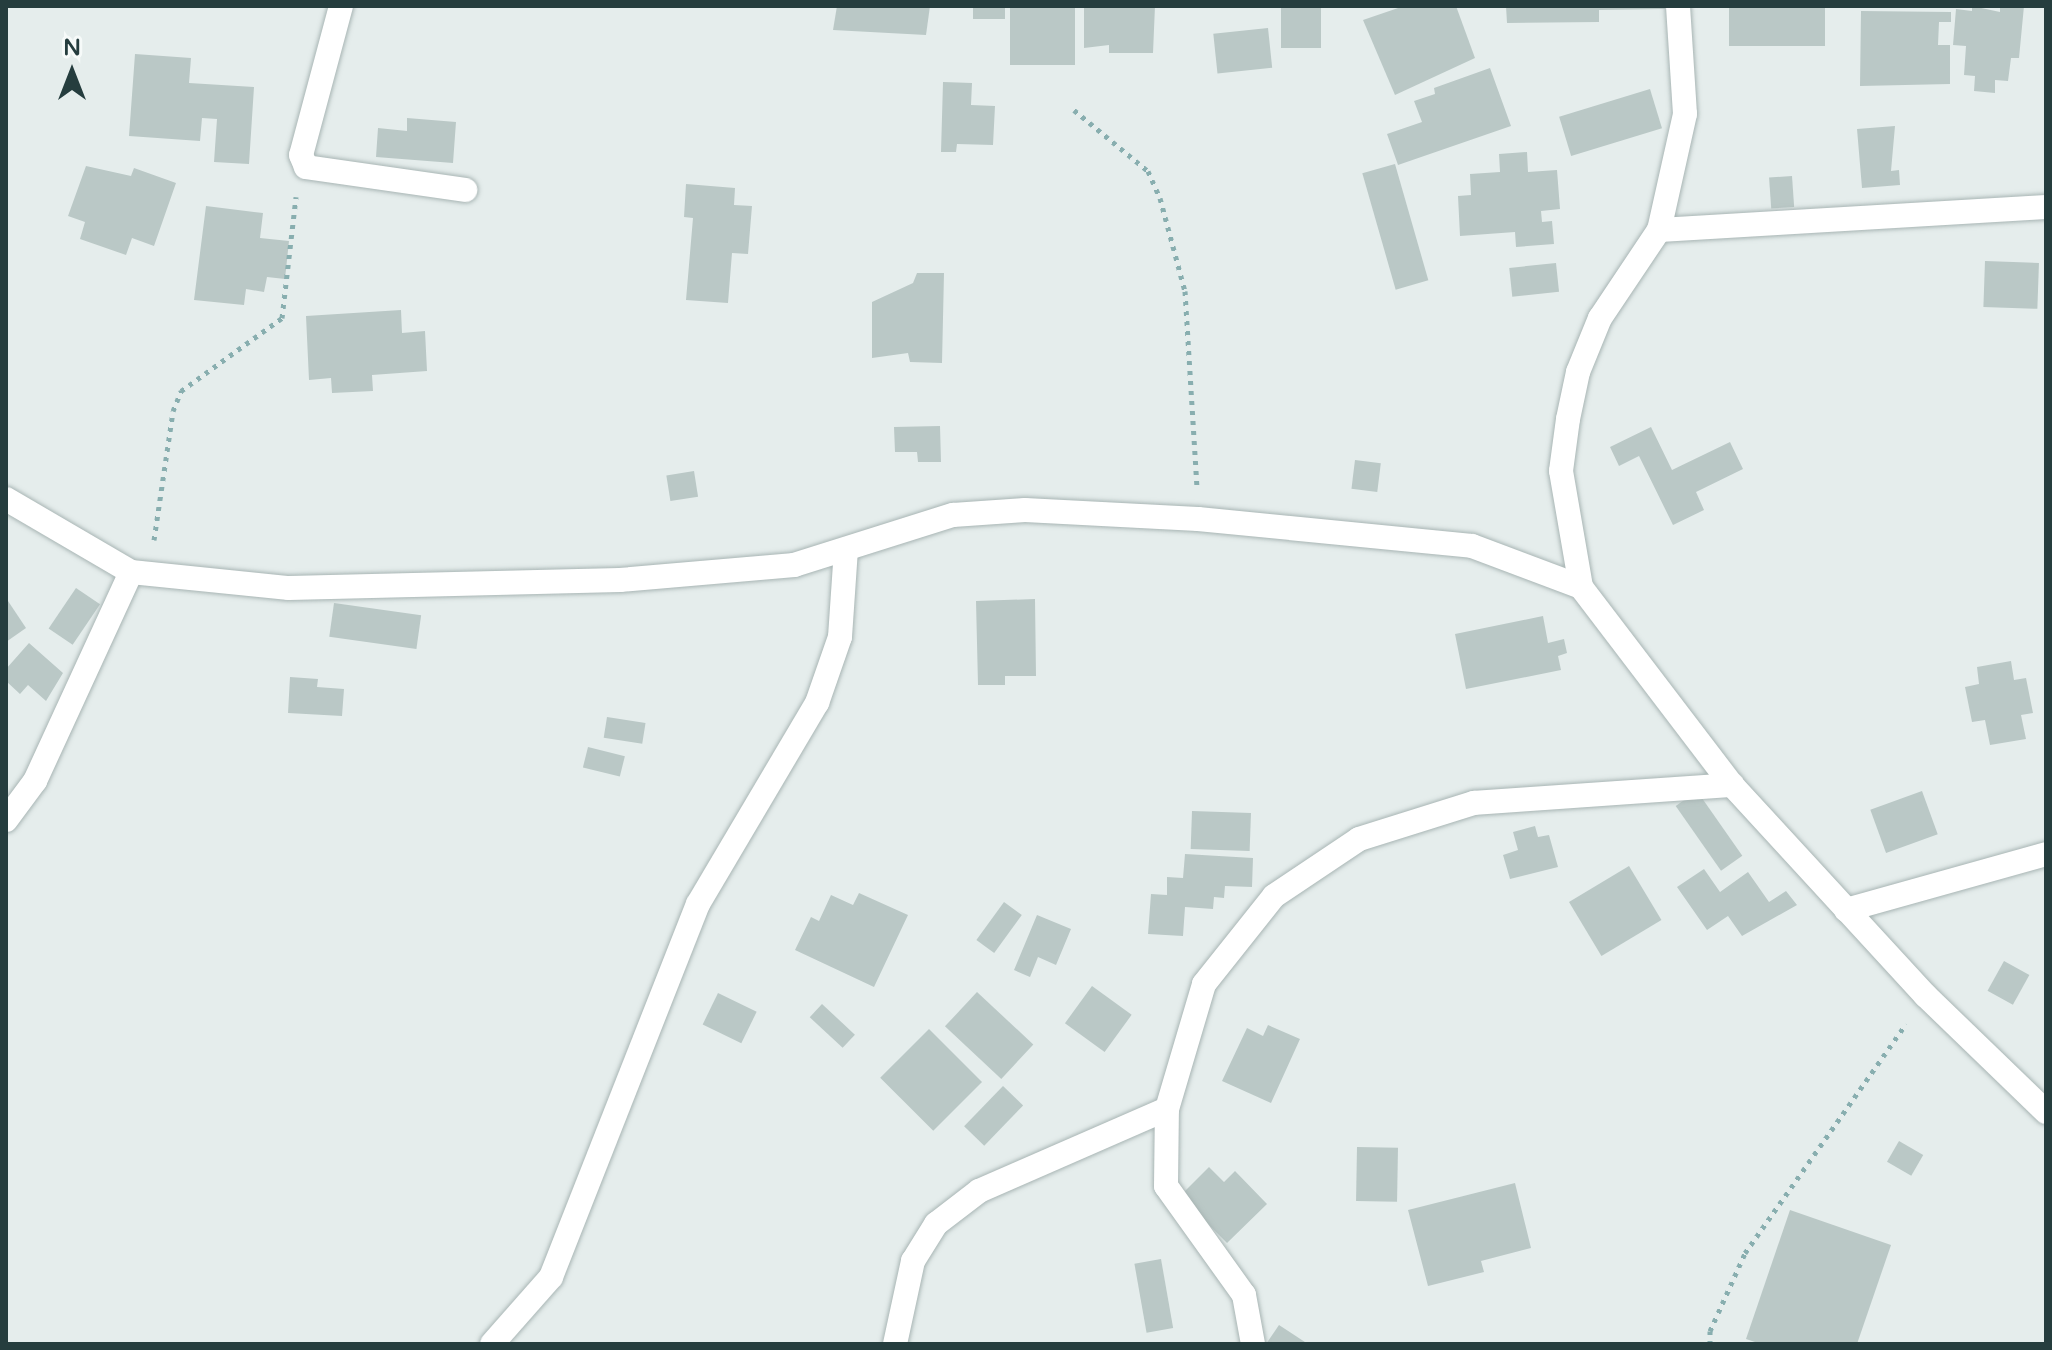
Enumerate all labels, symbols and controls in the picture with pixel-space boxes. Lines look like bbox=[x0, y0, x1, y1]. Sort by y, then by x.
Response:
north arrow bbox=[32, 32, 112, 112]
text: N bbox=[63, 35, 81, 61]

